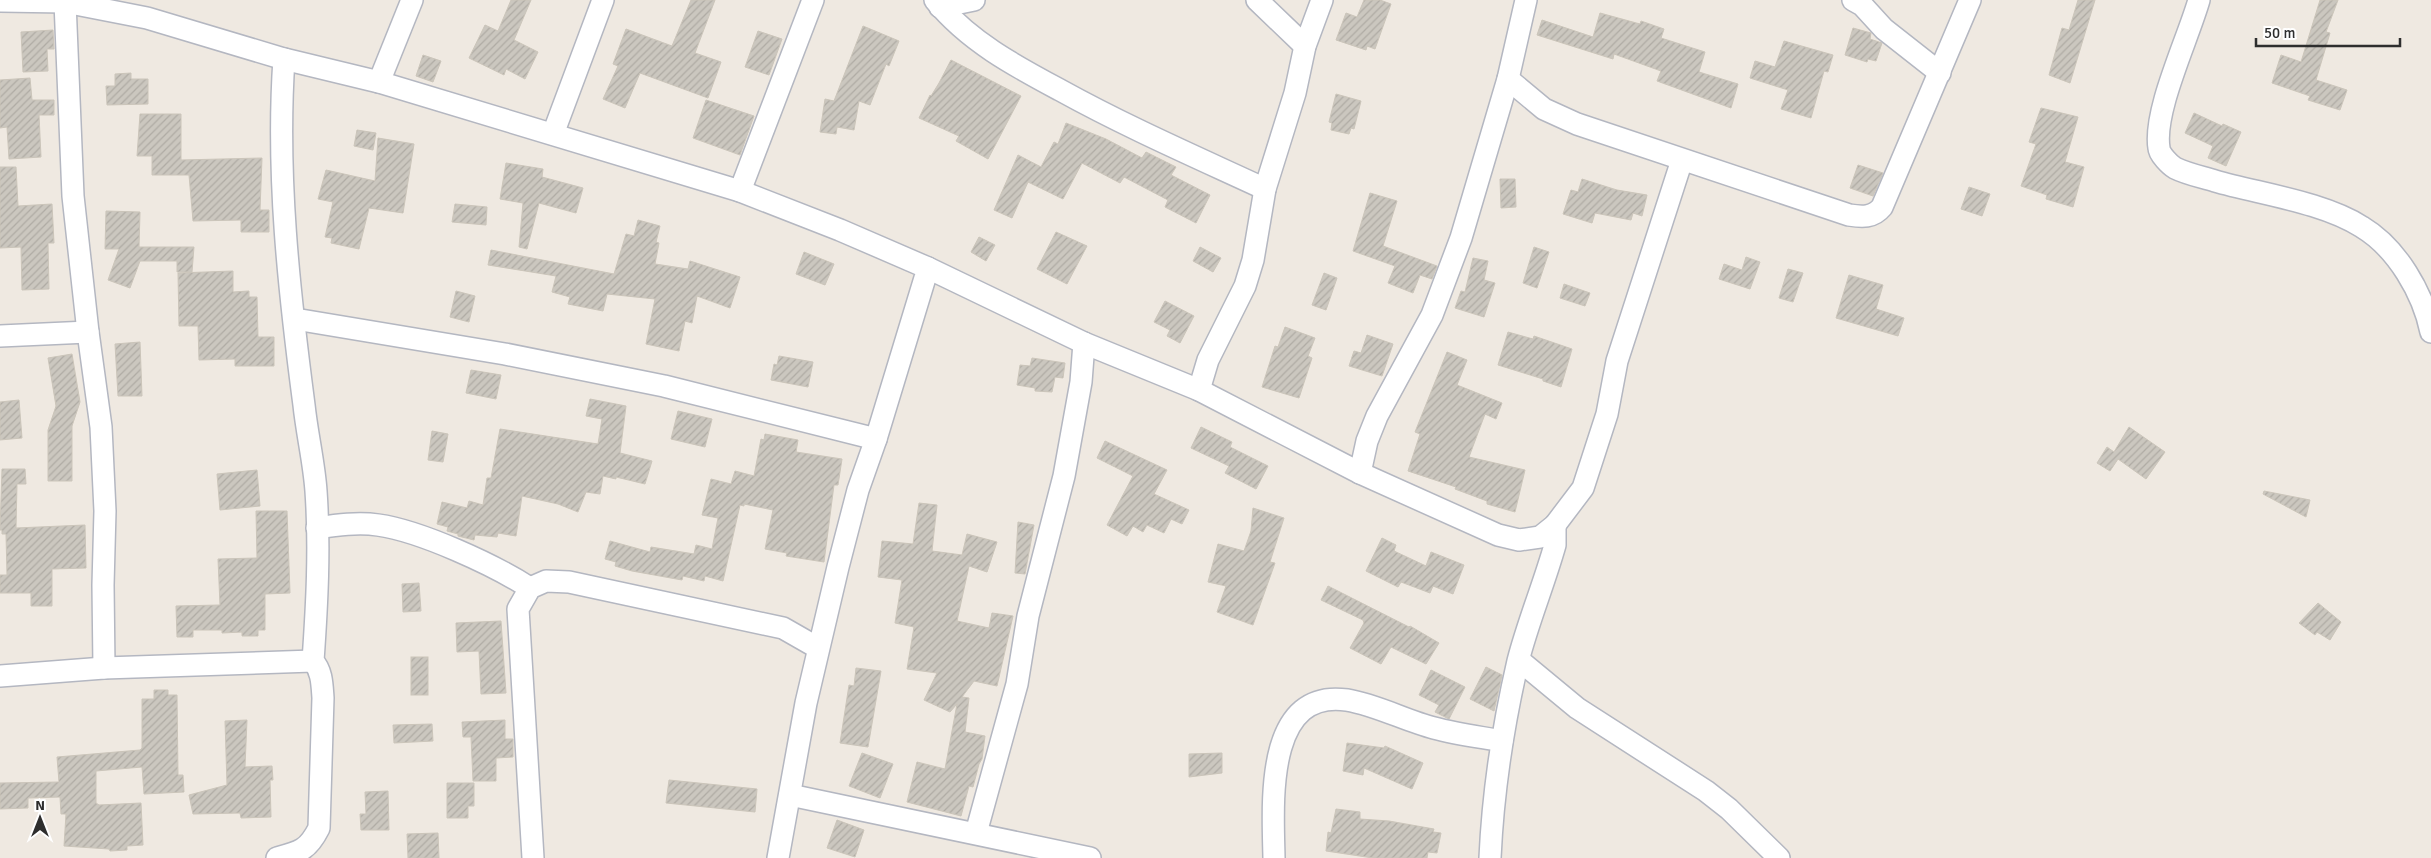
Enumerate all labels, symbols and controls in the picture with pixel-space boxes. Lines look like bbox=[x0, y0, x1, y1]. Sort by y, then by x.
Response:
scale bar bbox=[2256, 15, 2400, 47]
text: 50 m bbox=[2264, 24, 2295, 42]
north arrow bbox=[15, 793, 65, 843]
text: N bbox=[35, 797, 45, 814]

